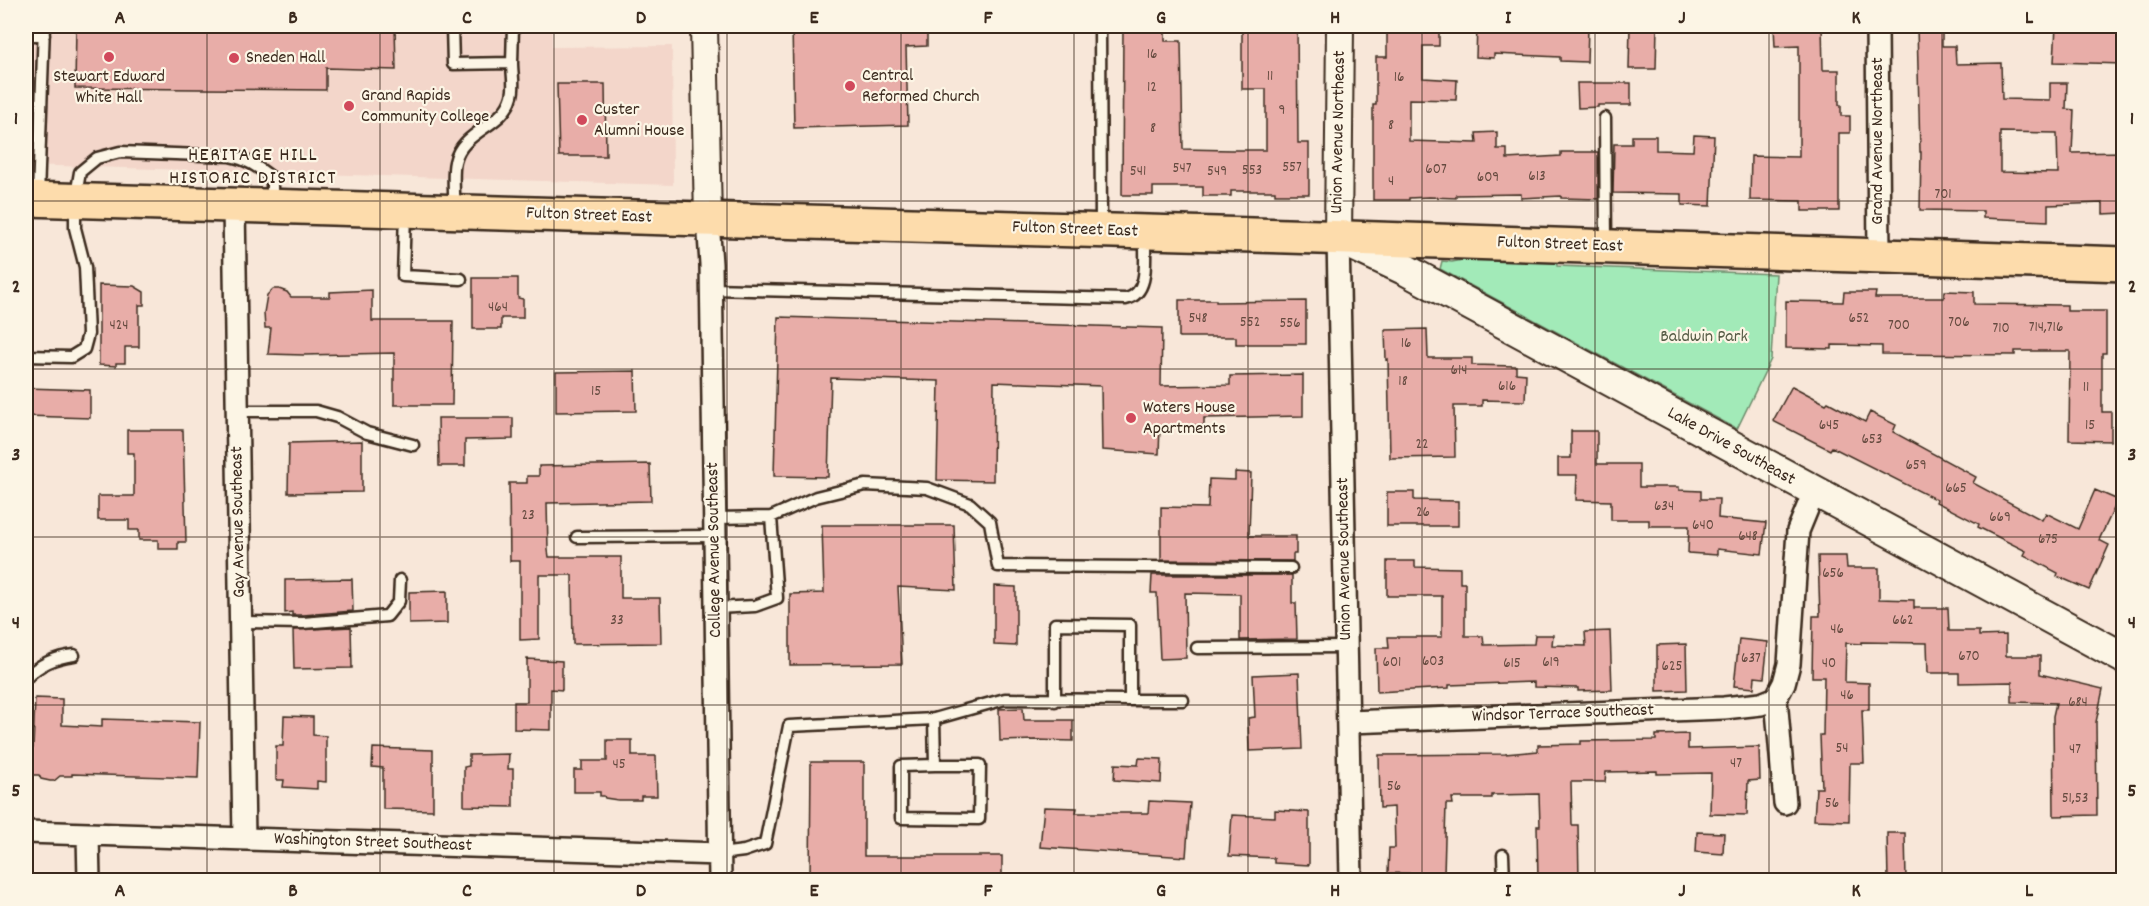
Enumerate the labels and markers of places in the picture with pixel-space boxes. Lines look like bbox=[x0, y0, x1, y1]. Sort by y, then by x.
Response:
place label: Sneden Hall bbox=[246, 46, 326, 71]
marker: Stewart Edward White Hall bbox=[102, 50, 116, 64]
marker: Sneden Hall bbox=[227, 51, 241, 65]
place label: Central Reformed Church bbox=[862, 64, 980, 110]
place label: Stewart Edward White Hall bbox=[53, 65, 165, 111]
marker: Central Reformed Church bbox=[843, 79, 857, 93]
place label: Grand Rapids Community College bbox=[361, 84, 489, 130]
place label: Custer Alumni House bbox=[594, 98, 685, 144]
marker: Grand Rapids Community College bbox=[342, 99, 356, 113]
marker: Custer Alumni House bbox=[575, 113, 589, 127]
place label: Waters House Apartments bbox=[1143, 396, 1235, 442]
marker: Waters House Apartments bbox=[1124, 411, 1138, 425]

